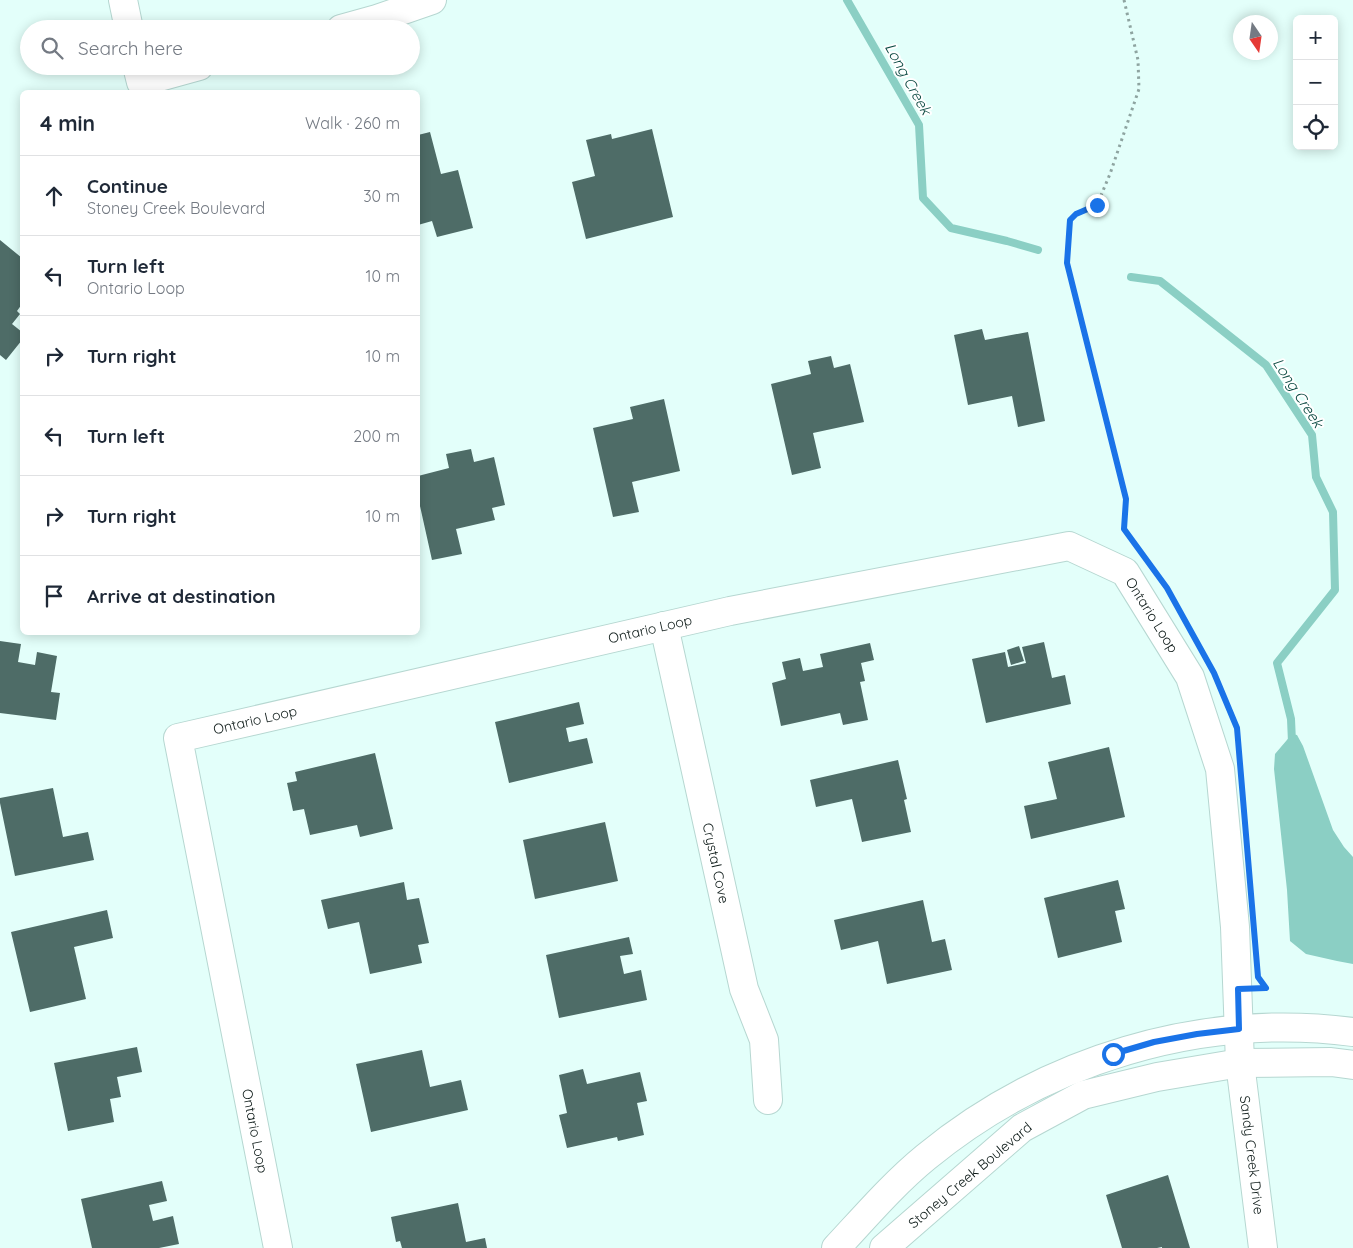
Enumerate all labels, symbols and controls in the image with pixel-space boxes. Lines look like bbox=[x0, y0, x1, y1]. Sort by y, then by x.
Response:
north arrow bbox=[1233, 15, 1278, 60]
map controls bbox=[1293, 15, 1338, 150]
button: + bbox=[1293, 15, 1338, 60]
search box bbox=[20, 20, 420, 75]
icon: search bbox=[38, 34, 66, 62]
text: Search here bbox=[78, 36, 183, 60]
water label: Long Creek bbox=[881, 39, 937, 120]
button: − bbox=[1293, 60, 1338, 105]
button: locate bbox=[1293, 105, 1338, 150]
text: 4 min bbox=[40, 110, 95, 136]
text: Walk · 260 m bbox=[305, 113, 400, 133]
text: Continue bbox=[87, 174, 168, 198]
icon: ahead bbox=[40, 182, 68, 210]
text: 30 m bbox=[363, 186, 400, 206]
route end bbox=[1086, 194, 1109, 217]
text: Stoney Creek Boulevard bbox=[87, 198, 265, 218]
text: Turn left bbox=[87, 254, 165, 278]
icon: left bbox=[40, 262, 68, 290]
text: 10 m bbox=[366, 266, 400, 286]
text: Ontario Loop bbox=[87, 278, 185, 298]
icon: right bbox=[40, 342, 68, 370]
text: Turn right bbox=[87, 344, 176, 368]
text: 10 m bbox=[366, 346, 400, 366]
water label: Long Creek bbox=[1269, 354, 1329, 433]
icon: left bbox=[40, 422, 68, 450]
text: Turn left bbox=[87, 424, 165, 448]
text: 200 m bbox=[353, 426, 400, 446]
icon: right bbox=[40, 502, 68, 530]
text: Turn right bbox=[87, 504, 176, 528]
text: 10 m bbox=[366, 506, 400, 526]
street label: Ontario Loop bbox=[1122, 574, 1182, 656]
icon: arrive bbox=[40, 582, 68, 610]
text: Arrive at destination bbox=[87, 584, 276, 608]
street label: Ontario Loop bbox=[606, 611, 694, 647]
street label: Ontario Loop bbox=[211, 702, 299, 738]
street label: Crystal Cove bbox=[699, 821, 733, 905]
route start bbox=[1102, 1043, 1125, 1066]
street label: Ontario Loop bbox=[238, 1087, 272, 1175]
street label: Sandy Creek Drive bbox=[1236, 1094, 1268, 1216]
street label: Stoney Creek Boulevard bbox=[904, 1118, 1036, 1232]

